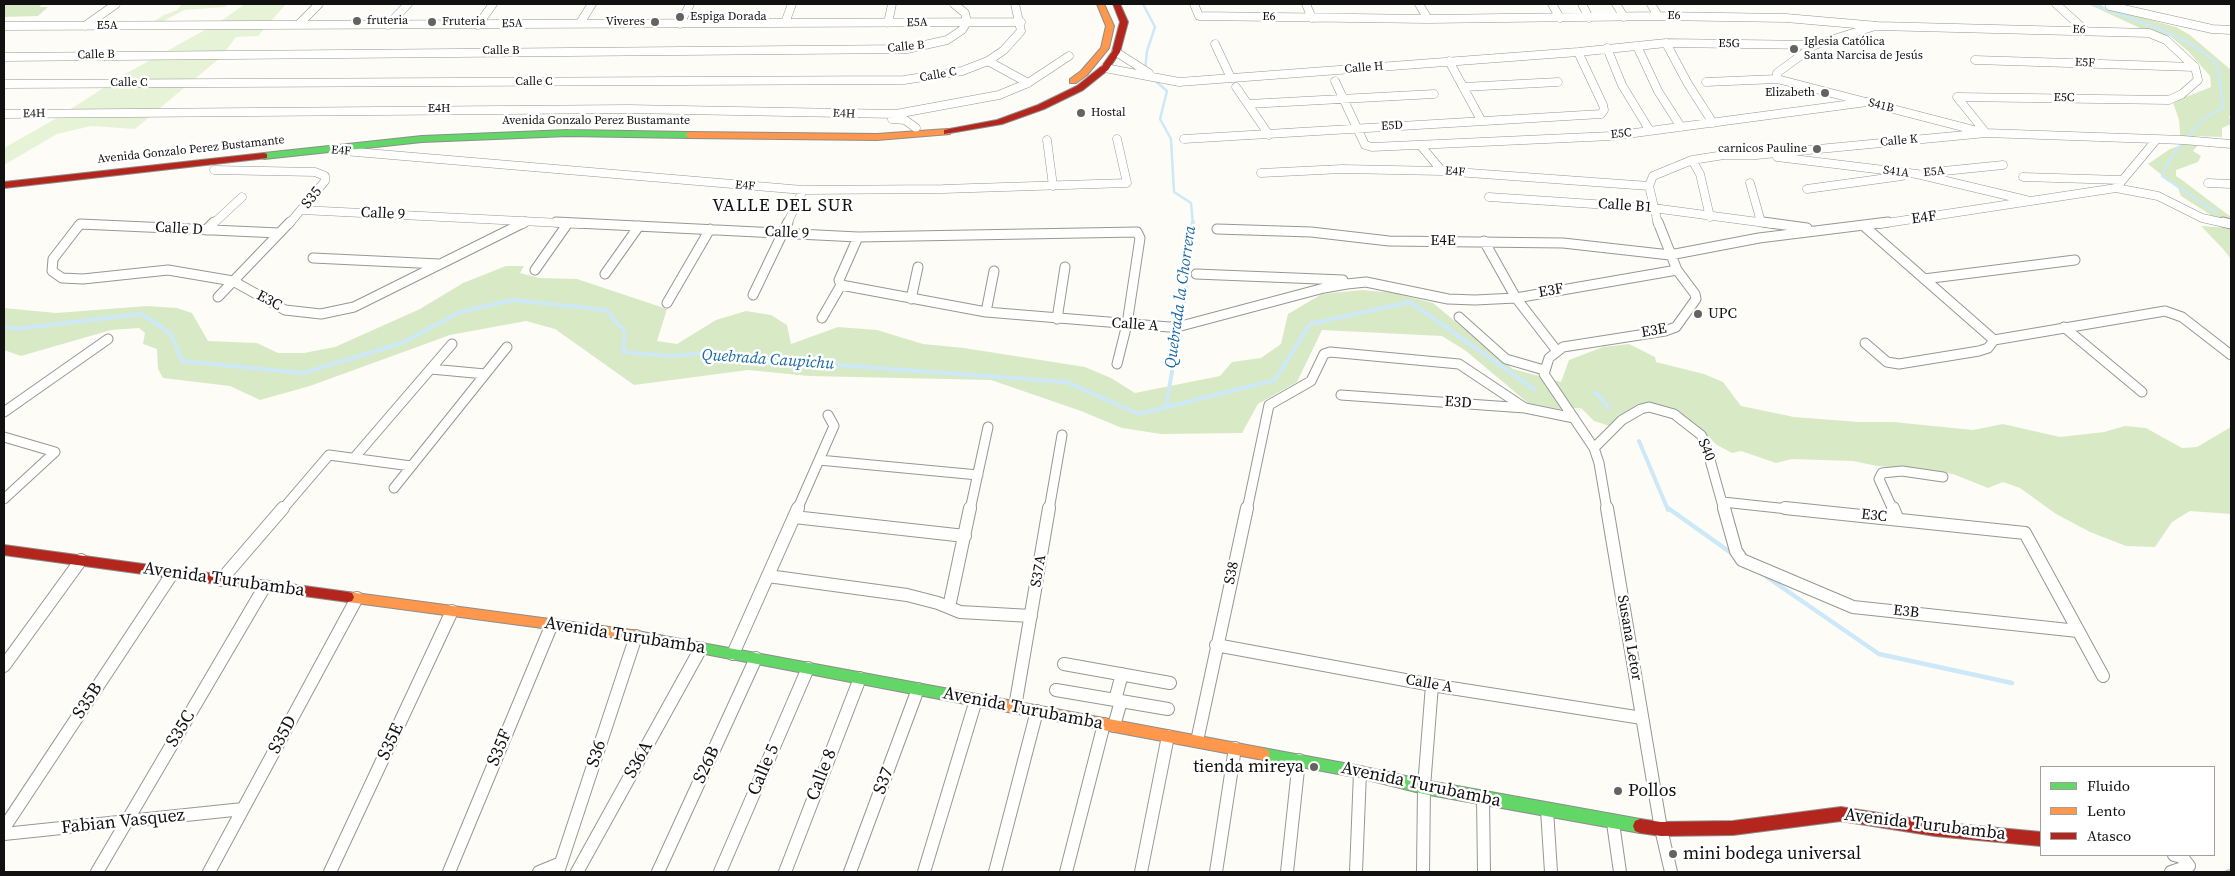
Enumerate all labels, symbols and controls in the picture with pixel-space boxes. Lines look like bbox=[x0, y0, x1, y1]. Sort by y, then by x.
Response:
street label: E6 bbox=[1667, 9, 1681, 23]
place label: Espiga Dorada bbox=[690, 10, 767, 24]
street label: E6 bbox=[1262, 10, 1276, 24]
marker: Espiga Dorada bbox=[674, 11, 686, 23]
place label: fruteria bbox=[367, 14, 408, 28]
marker: fruteria bbox=[351, 15, 363, 27]
place label: Fruteria bbox=[442, 15, 486, 29]
place label: Viveres bbox=[606, 15, 645, 29]
marker: Fruteria bbox=[426, 16, 438, 28]
marker: Viveres bbox=[649, 16, 661, 28]
street label: E5A bbox=[906, 16, 928, 30]
street label: E5A bbox=[501, 17, 523, 31]
street label: E5A bbox=[96, 19, 118, 33]
street label: E6 bbox=[2072, 23, 2086, 37]
place label: Iglesia Católica Santa Narcisa de Jesús bbox=[1804, 35, 1923, 63]
street label: E5G bbox=[1718, 37, 1740, 51]
street label: Calle B bbox=[887, 38, 925, 56]
marker: Iglesia Católica Santa Narcisa de Jesús bbox=[1788, 43, 1800, 55]
street label: Calle B bbox=[482, 44, 520, 58]
street label: Calle B bbox=[77, 47, 115, 63]
street label: E5F bbox=[2075, 55, 2095, 71]
street label: Calle H bbox=[1344, 59, 1384, 77]
street label: Calle C bbox=[918, 65, 958, 85]
street label: Calle C bbox=[515, 75, 553, 89]
street label: Calle C bbox=[110, 76, 148, 90]
place label: Elizabeth bbox=[1765, 86, 1815, 100]
marker: Elizabeth bbox=[1819, 87, 1831, 99]
street label: E5C bbox=[2053, 91, 2075, 105]
street label: S41B bbox=[1867, 96, 1895, 116]
street label: E4H bbox=[428, 102, 450, 116]
street label: E4H bbox=[832, 106, 856, 122]
place label: Hostal bbox=[1091, 106, 1126, 120]
street label: E4H bbox=[23, 107, 45, 121]
marker: Hostal bbox=[1075, 107, 1087, 119]
street label: Avenida Gonzalo Perez Bustamante bbox=[502, 114, 690, 128]
street label: E5D bbox=[1381, 118, 1403, 134]
street label: E5C bbox=[1610, 126, 1632, 142]
street label: Calle K bbox=[1880, 132, 1918, 150]
street label: Avenida Gonzalo Perez Bustamante bbox=[97, 133, 285, 167]
place label: carnicos Pauline bbox=[1718, 142, 1807, 156]
street label: E4F bbox=[330, 143, 352, 159]
marker: carnicos Pauline bbox=[1811, 143, 1823, 155]
street label: S41A bbox=[1882, 163, 1910, 181]
street label: E4F bbox=[1444, 164, 1466, 180]
street label: E5A bbox=[1923, 164, 1945, 180]
street label: E4F bbox=[734, 178, 756, 194]
street label: S35 bbox=[298, 184, 326, 212]
district label: VALLE DEL SUR bbox=[711, 195, 855, 217]
street label: Calle B1 bbox=[1597, 195, 1653, 217]
street label: Calle 9 bbox=[360, 204, 406, 224]
street label: E4F bbox=[1910, 207, 1938, 229]
street label: Calle D bbox=[155, 219, 203, 239]
street label: Calle 9 bbox=[764, 223, 810, 243]
water label: Quebrada la Chorrera bbox=[1161, 224, 1201, 370]
street label: E4E bbox=[1430, 232, 1456, 250]
street label: E3F bbox=[1537, 280, 1565, 302]
street label: E3C bbox=[253, 287, 285, 315]
place label: UPC bbox=[1708, 305, 1737, 323]
marker: UPC bbox=[1692, 308, 1704, 320]
street label: Calle A bbox=[1111, 314, 1159, 336]
street label: E3E bbox=[1640, 320, 1668, 342]
water label: Quebrada Caupichu bbox=[701, 346, 835, 374]
street label: E3D bbox=[1444, 393, 1472, 413]
street label: S40 bbox=[1693, 436, 1719, 464]
street label: E3C bbox=[1860, 506, 1888, 526]
street label: S37A bbox=[1027, 553, 1051, 589]
street label: Avenida Turubamba bbox=[142, 558, 306, 602]
street label: S38 bbox=[1221, 560, 1243, 586]
street label: Susana Letor bbox=[1613, 594, 1645, 682]
street label: E3B bbox=[1892, 602, 1920, 622]
street label: Avenida Turubamba bbox=[543, 613, 707, 659]
street label: Calle A bbox=[1404, 671, 1454, 697]
street label: S35B bbox=[68, 679, 108, 723]
street label: Avenida Turubamba bbox=[941, 683, 1105, 735]
street label: S35C bbox=[162, 707, 200, 751]
street label: S35D bbox=[264, 712, 302, 758]
street label: S35E bbox=[373, 720, 409, 764]
street label: S35F bbox=[483, 726, 517, 770]
street label: S36 bbox=[583, 738, 611, 770]
street label: S36A bbox=[620, 738, 658, 782]
street label: Calle 5 bbox=[744, 741, 784, 799]
street label: S26B bbox=[689, 743, 725, 787]
street label: Calle 8 bbox=[802, 746, 842, 804]
place label: tienda mireya bbox=[1193, 756, 1304, 778]
street label: Avenida Turubamba bbox=[1339, 758, 1503, 812]
marker: tienda mireya bbox=[1308, 761, 1320, 773]
street label: S37 bbox=[869, 765, 899, 797]
legend bbox=[2040, 766, 2215, 856]
text: Fluido bbox=[2087, 775, 2130, 796]
place label: Pollos bbox=[1628, 780, 1676, 802]
marker: Pollos bbox=[1612, 785, 1624, 797]
text: Lento bbox=[2087, 800, 2126, 821]
street label: Avenida Turubamba bbox=[1843, 804, 2007, 846]
street label: Fabian Vasquez bbox=[60, 805, 186, 839]
text: Atasco bbox=[2087, 825, 2131, 846]
place label: mini bodega universal bbox=[1683, 843, 1861, 865]
marker: mini bodega universal bbox=[1667, 848, 1679, 860]

